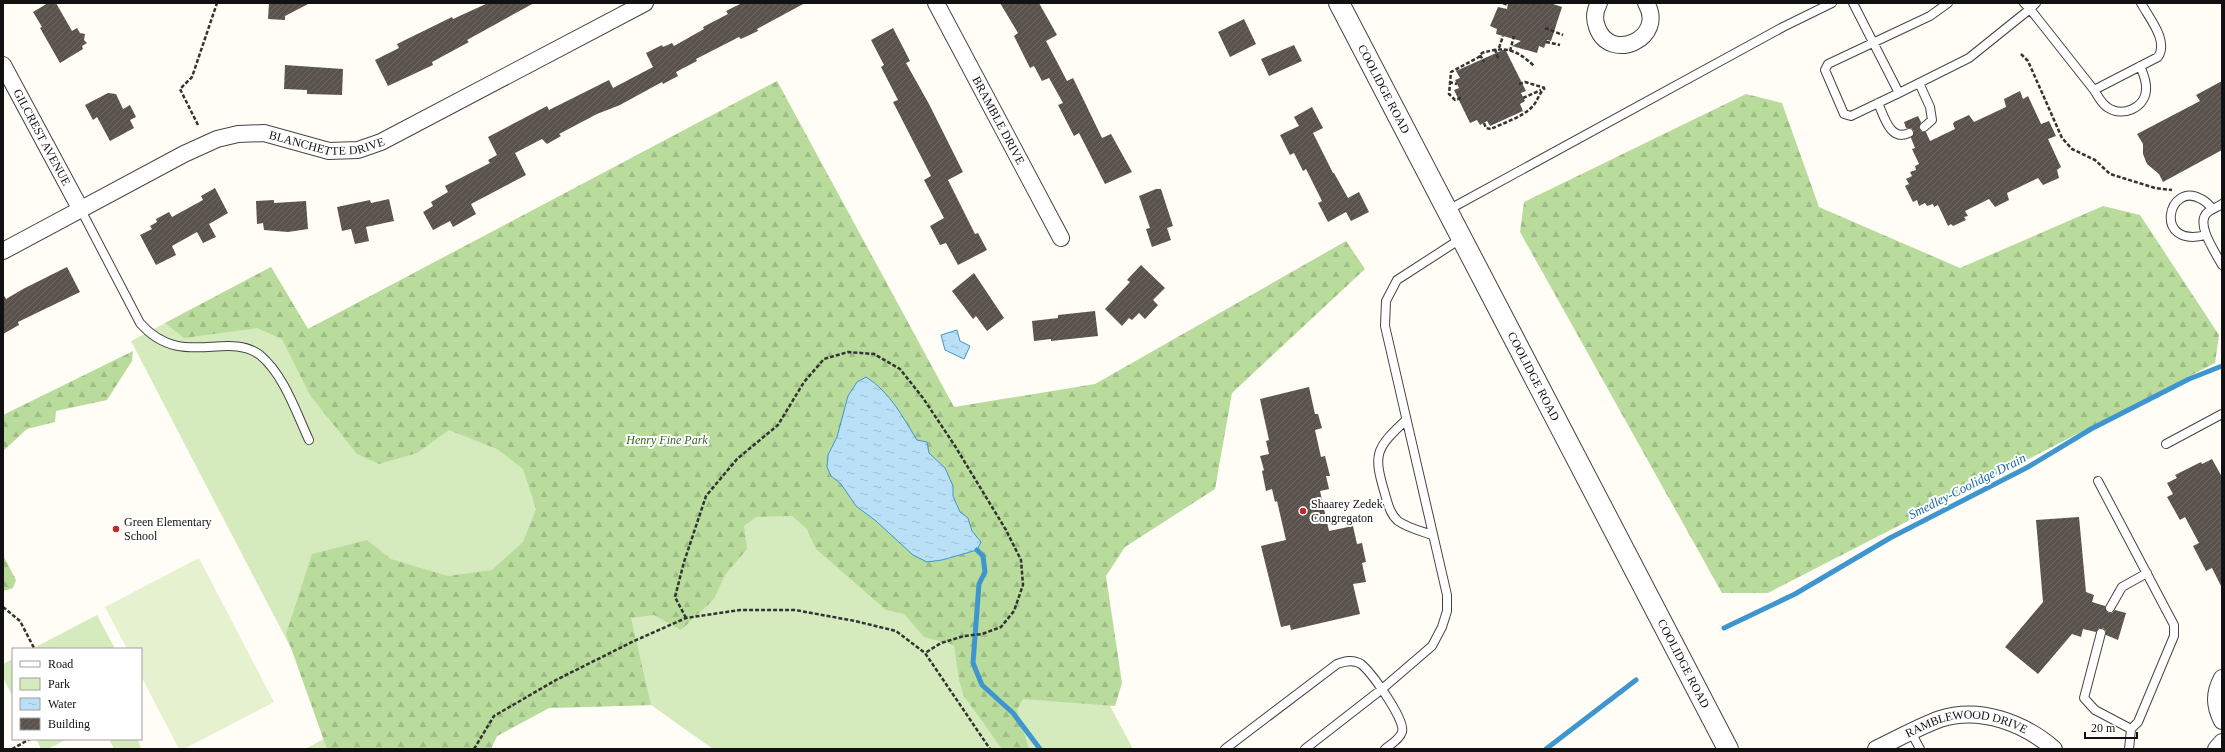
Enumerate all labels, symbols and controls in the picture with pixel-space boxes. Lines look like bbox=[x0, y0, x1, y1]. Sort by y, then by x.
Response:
street label: COOLIDGE ROAD bbox=[1355, 42, 1413, 136]
street label: BRAMBLE DRIVE bbox=[969, 74, 1028, 167]
street label: GILCREST AVENUE bbox=[10, 87, 73, 188]
street label: BLANCHETTE DRIVE bbox=[267, 128, 386, 159]
street label: COOLIDGE ROAD bbox=[1505, 329, 1563, 423]
park label: Henry Fine Park bbox=[625, 433, 708, 447]
water label: Smedley-Coolidge Drain bbox=[1906, 450, 2028, 522]
place label: Shaarey Zedek Congregaton bbox=[1311, 497, 1383, 525]
marker: Shaarey Zedek Congregaton bbox=[1298, 506, 1308, 516]
place label: Green Elementary School bbox=[124, 515, 212, 543]
marker: Green Elementary School bbox=[111, 524, 121, 534]
street label: COOLIDGE ROAD bbox=[1655, 617, 1713, 711]
legend bbox=[12, 648, 142, 740]
text: Road bbox=[48, 657, 73, 671]
text: Park bbox=[48, 677, 70, 691]
text: Water bbox=[48, 697, 76, 711]
text: RAMBLEWOOD DRIVE bbox=[1903, 707, 2030, 740]
scale bar bbox=[2085, 714, 2137, 740]
text: Building bbox=[48, 717, 90, 731]
text: 20 m bbox=[2091, 721, 2116, 735]
street label: RAMBLEWOOD DRIVE bbox=[1902, 726, 2030, 744]

